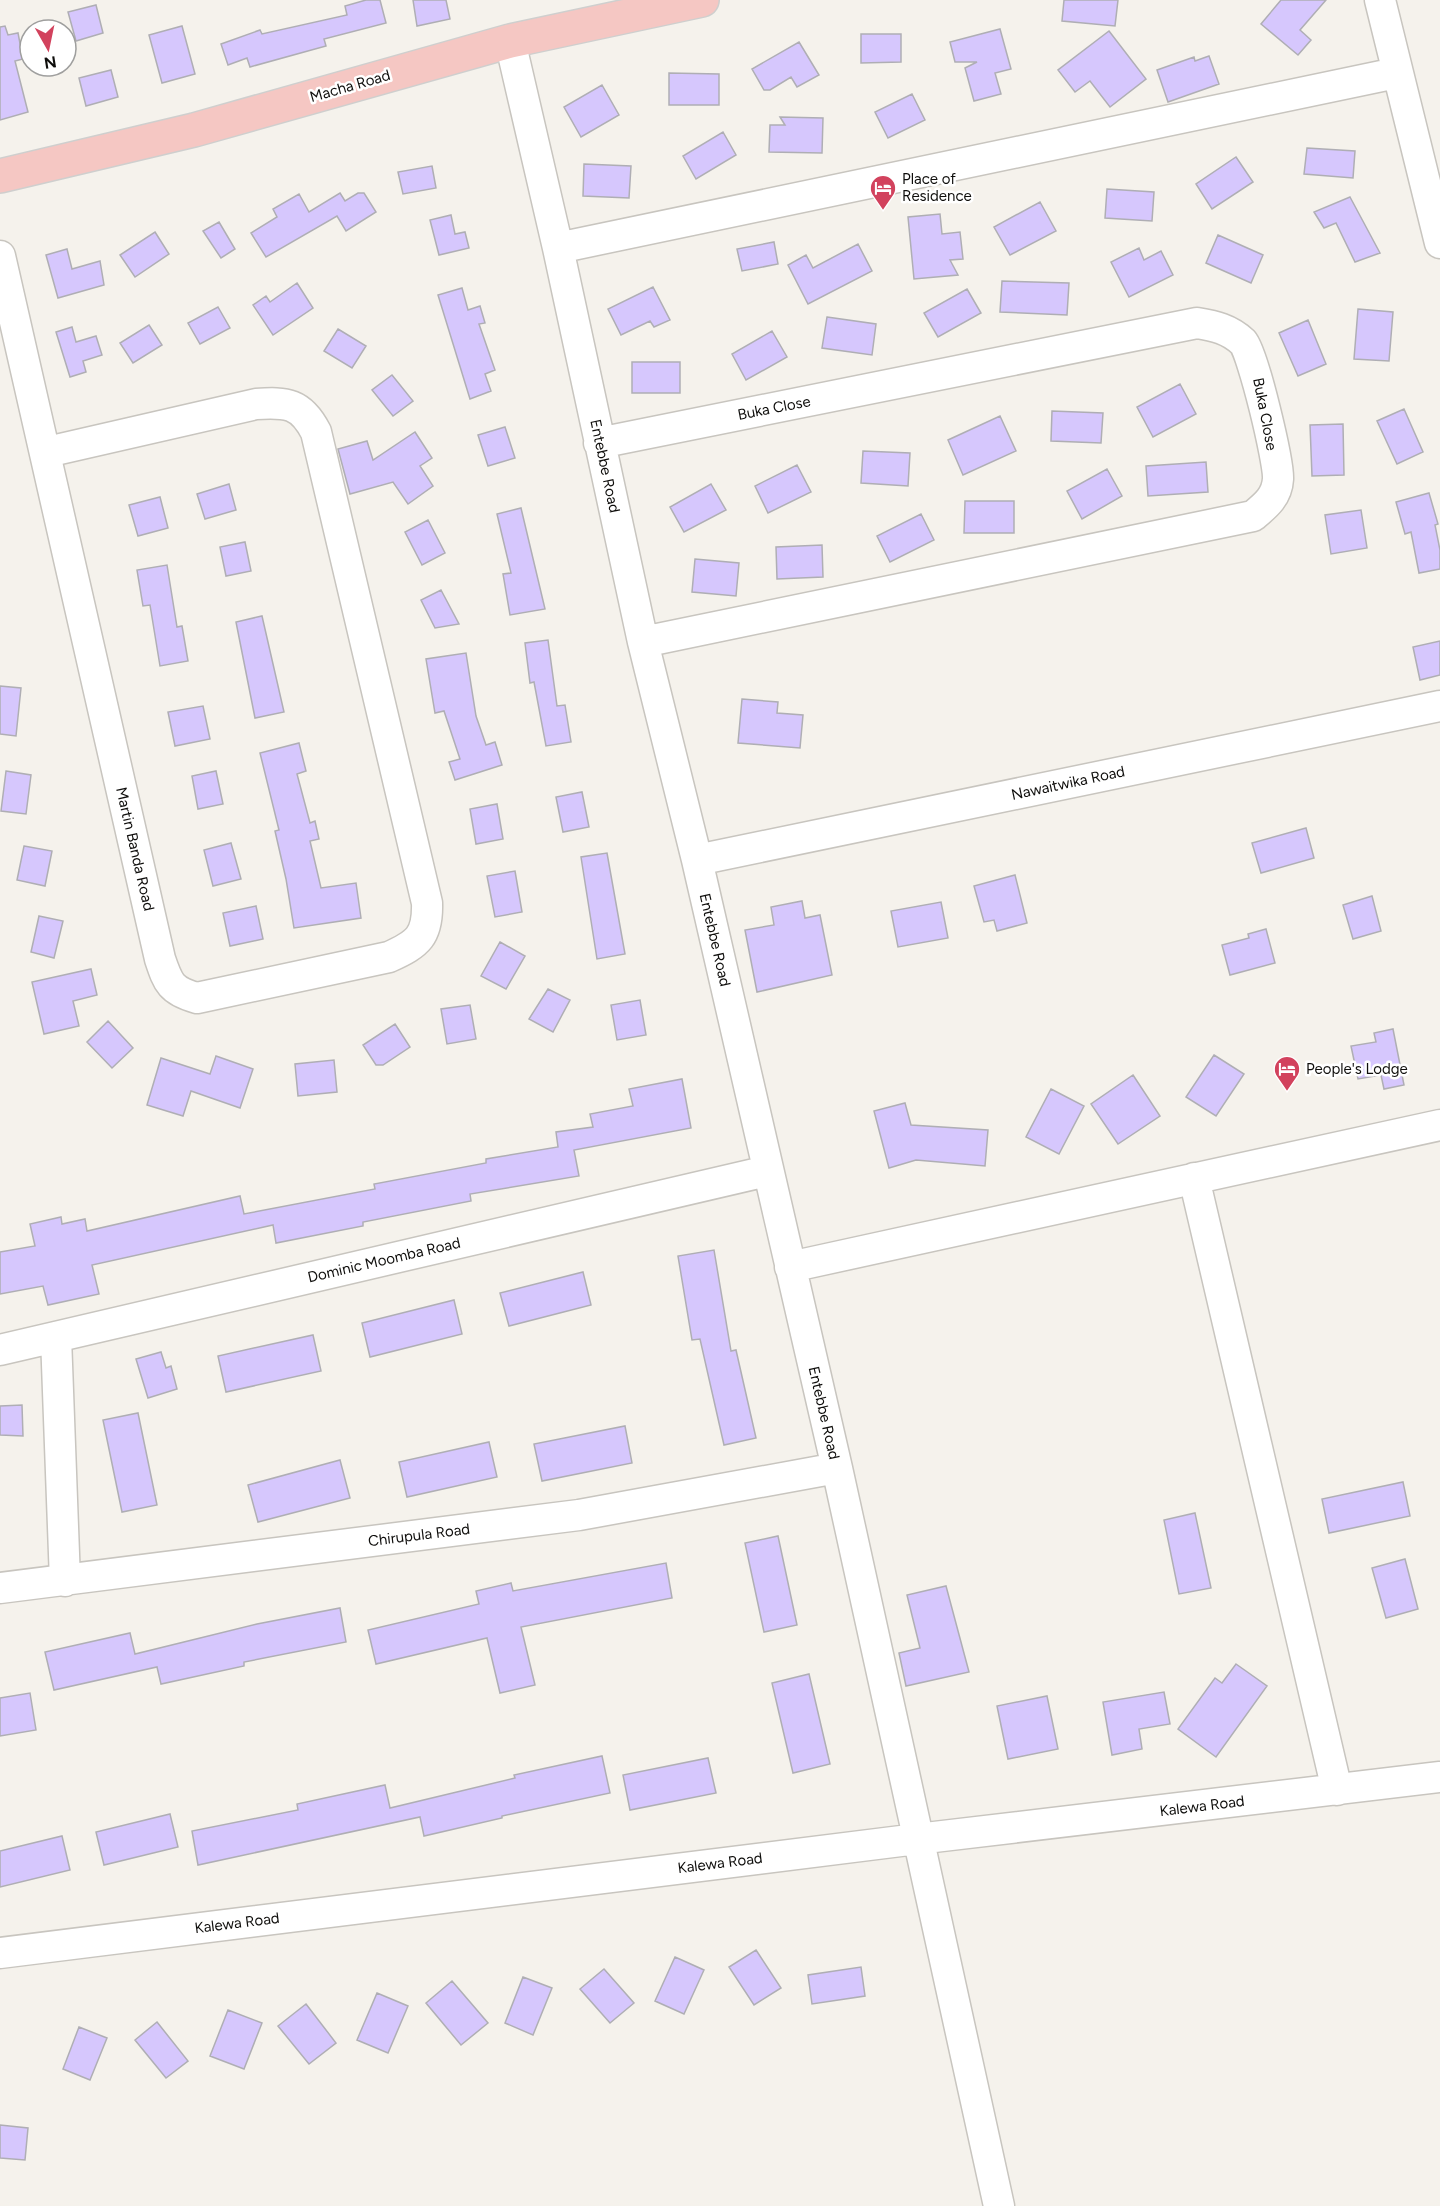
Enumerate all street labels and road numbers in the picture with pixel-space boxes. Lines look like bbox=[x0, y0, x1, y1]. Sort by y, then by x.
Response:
street label: Macha Road bbox=[308, 66, 392, 106]
street label: Buka Close bbox=[1249, 376, 1281, 452]
street label: Buka Close bbox=[736, 392, 812, 424]
street label: Entebbe Road bbox=[586, 418, 624, 514]
street label: Nawaitwika Road bbox=[1010, 762, 1126, 804]
street label: Martin Banda Road bbox=[112, 785, 158, 913]
street label: Entebbe Road bbox=[696, 892, 734, 988]
street label: Dominic Moomba Road bbox=[306, 1234, 462, 1286]
street label: Entebbe Road bbox=[805, 1365, 843, 1461]
street label: Chirupula Road bbox=[367, 1520, 471, 1550]
street label: Kalewa Road bbox=[1159, 1792, 1245, 1820]
street label: Kalewa Road bbox=[677, 1849, 763, 1877]
street label: Kalewa Road bbox=[194, 1909, 280, 1937]

